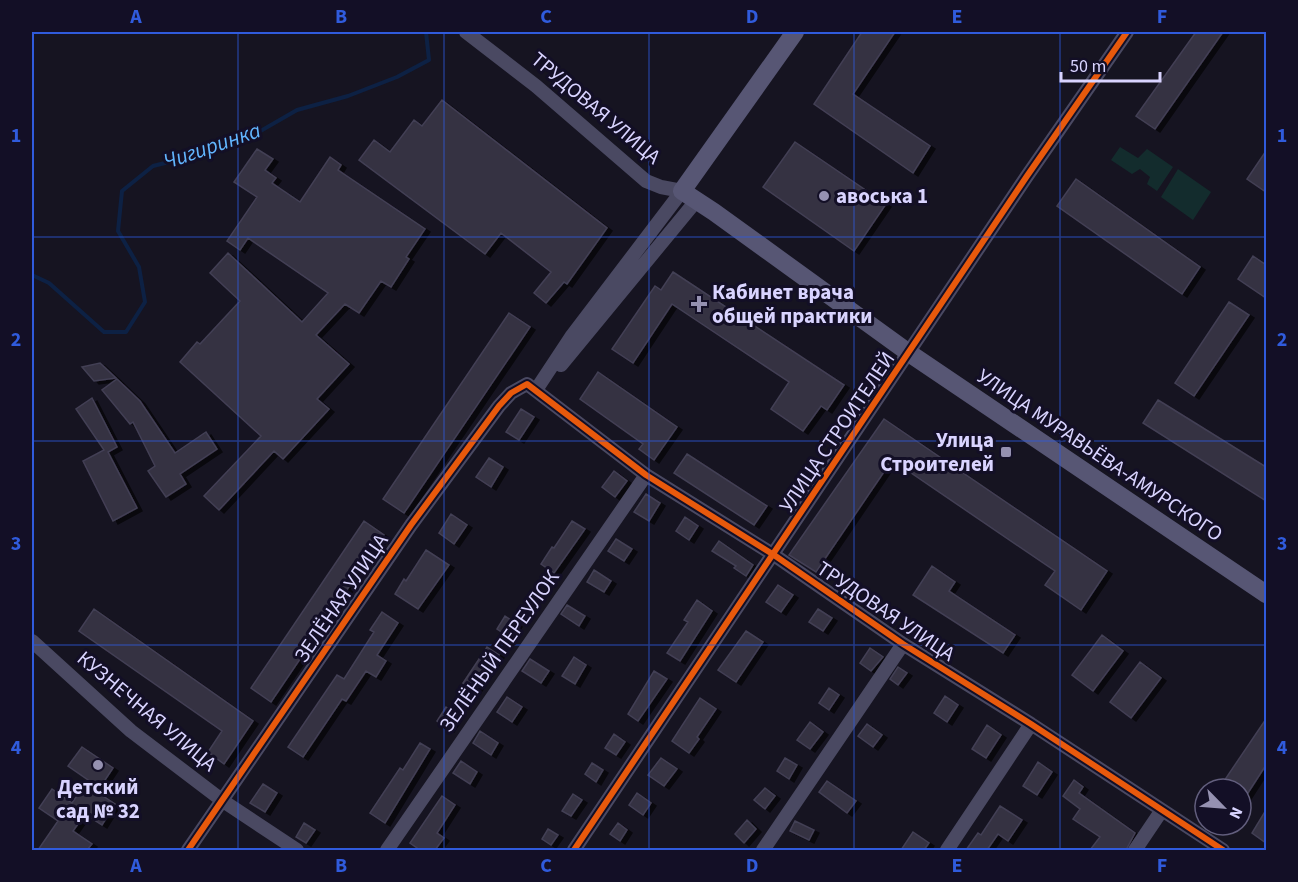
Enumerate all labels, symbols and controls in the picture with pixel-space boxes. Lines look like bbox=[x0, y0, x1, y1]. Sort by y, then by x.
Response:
text: A bbox=[129, 3, 142, 31]
text: B bbox=[335, 3, 347, 31]
text: C bbox=[540, 3, 552, 31]
text: D bbox=[746, 3, 758, 31]
text: E bbox=[952, 3, 962, 31]
text: F bbox=[1157, 3, 1167, 31]
street label: ТРУДОВАЯ УЛИЦА bbox=[525, 45, 668, 172]
scale bar bbox=[1061, 45, 1160, 83]
text: 50 m bbox=[1070, 54, 1106, 79]
water label: Чигиринка bbox=[159, 114, 265, 178]
text: 1 bbox=[11, 122, 21, 150]
text: 1 bbox=[1277, 122, 1287, 150]
place label: авоська 1 bbox=[836, 181, 928, 211]
marker: авоська 1 bbox=[817, 189, 831, 203]
place label: Кабинет врача общей практики bbox=[712, 277, 872, 331]
marker: Кабинет врача общей практики bbox=[690, 295, 708, 313]
text: 2 bbox=[11, 326, 21, 354]
text: 2 bbox=[1277, 326, 1287, 354]
street label: УЛИЦА СТРОИТЕЛЕЙ bbox=[772, 345, 902, 519]
street label: УЛИЦА МУРАВЬЁВА-АМУРСКОГО bbox=[971, 361, 1229, 549]
place label: Улица Строителей bbox=[880, 425, 994, 479]
marker: Улица Строителей bbox=[999, 445, 1013, 459]
street label: ЗЕЛЁНАЯ УЛИЦА bbox=[287, 527, 396, 669]
text: 3 bbox=[11, 530, 21, 558]
text: 3 bbox=[1277, 530, 1287, 558]
street label: ТРУДОВАЯ УЛИЦА bbox=[811, 553, 962, 669]
street label: ЗЕЛЁНЫЙ ПЕРЕУЛОК bbox=[432, 563, 567, 738]
street label: КУЗНЕЧНАЯ УЛИЦА bbox=[71, 644, 224, 779]
text: 4 bbox=[11, 734, 22, 762]
text: 4 bbox=[1277, 734, 1288, 762]
marker: Детский сад № 32 bbox=[91, 758, 105, 772]
place label: Детский сад № 32 bbox=[56, 772, 140, 826]
north arrow bbox=[1193, 777, 1253, 837]
text: N bbox=[1223, 803, 1248, 822]
text: A bbox=[129, 852, 142, 880]
text: B bbox=[335, 852, 347, 880]
text: C bbox=[540, 852, 552, 880]
text: D bbox=[746, 852, 758, 880]
text: E bbox=[952, 852, 962, 880]
text: F bbox=[1157, 852, 1167, 880]

